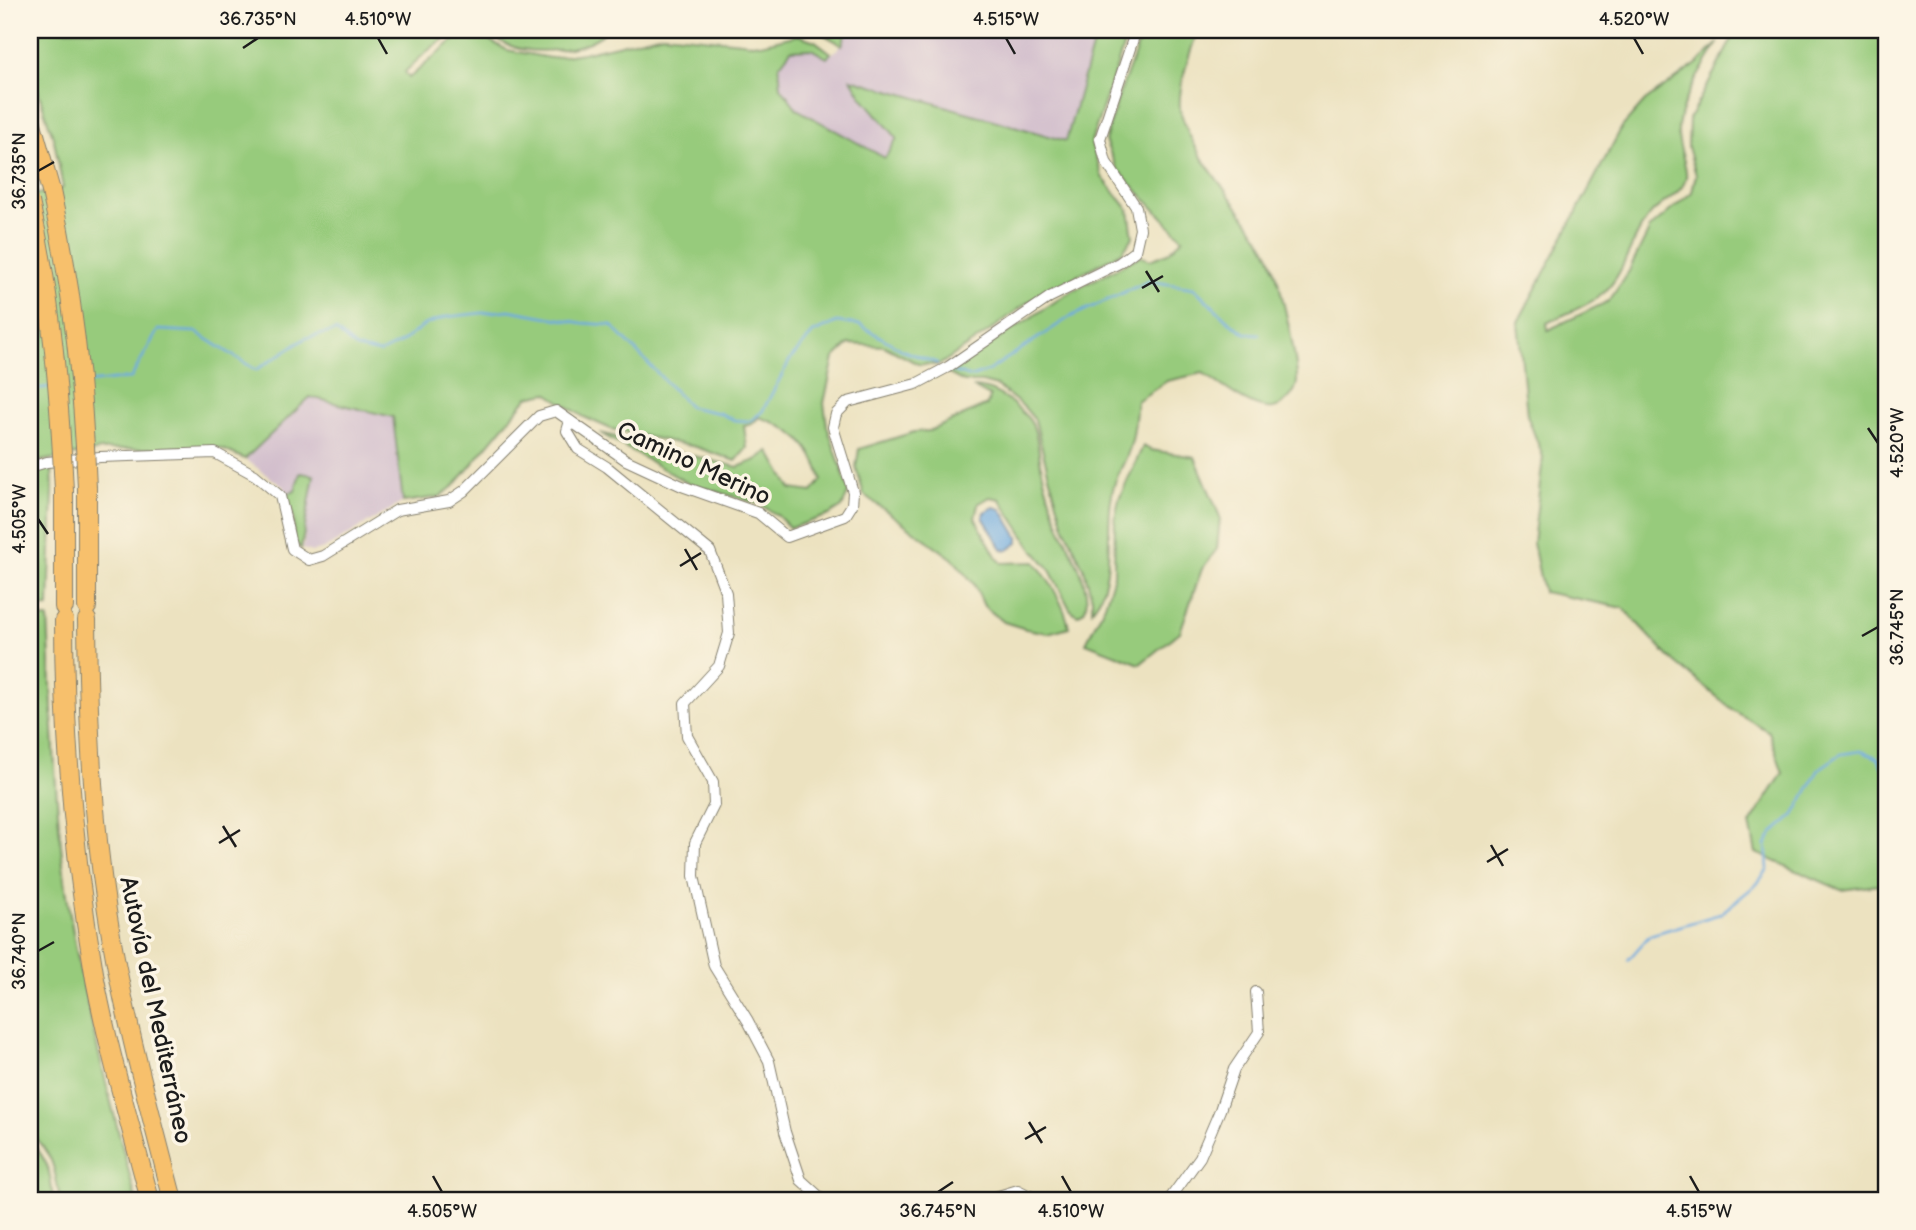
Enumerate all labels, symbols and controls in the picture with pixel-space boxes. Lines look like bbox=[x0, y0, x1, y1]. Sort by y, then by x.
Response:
text: 36.735°N bbox=[219, 9, 297, 30]
text: 4.510°W bbox=[344, 9, 412, 30]
text: 4.515°W bbox=[973, 9, 1040, 30]
text: 4.520°W bbox=[1599, 9, 1670, 30]
text: 36.735°N bbox=[9, 132, 30, 210]
text: 4.520°W bbox=[1887, 407, 1908, 478]
street label: Camino Merino bbox=[612, 415, 775, 512]
text: 4.505°W bbox=[9, 483, 30, 554]
text: 36.745°N bbox=[1887, 588, 1908, 666]
street label: Autovía del Mediterráneo bbox=[113, 874, 198, 1146]
text: 36.740°N bbox=[9, 912, 30, 990]
text: 4.505°W bbox=[407, 1201, 478, 1222]
text: 36.745°N bbox=[899, 1201, 977, 1222]
text: 4.510°W bbox=[1037, 1201, 1105, 1222]
text: 4.515°W bbox=[1666, 1201, 1733, 1222]

